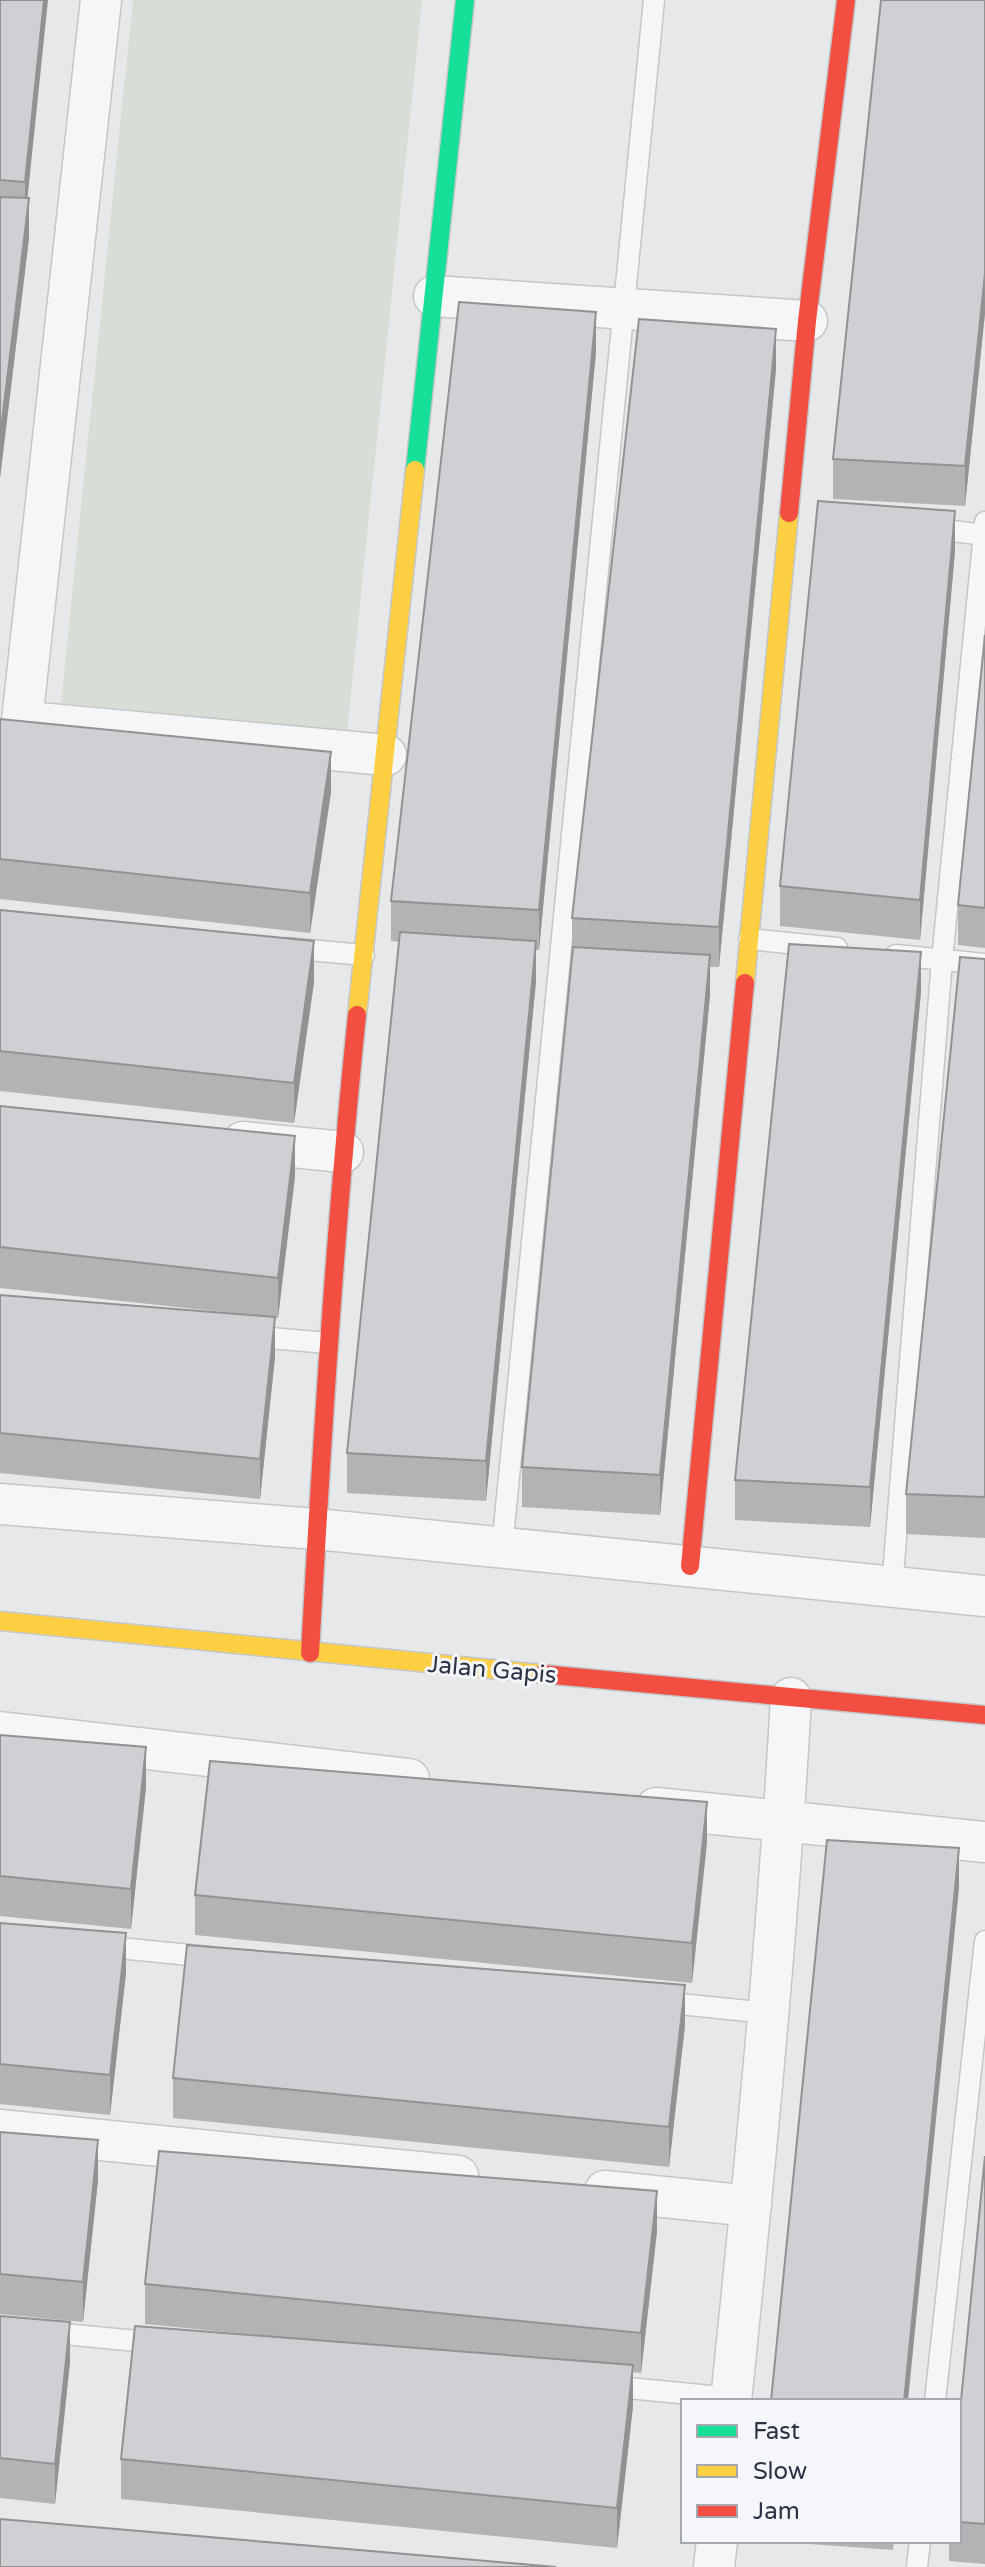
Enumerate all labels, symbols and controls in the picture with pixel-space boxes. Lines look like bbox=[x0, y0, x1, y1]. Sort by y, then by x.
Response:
street label: Jalan Gapis bbox=[426, 1650, 558, 1690]
legend bbox=[681, 2399, 961, 2543]
text: Fast bbox=[753, 2417, 800, 2446]
text: Slow bbox=[753, 2457, 807, 2486]
text: Jam bbox=[753, 2497, 800, 2526]

